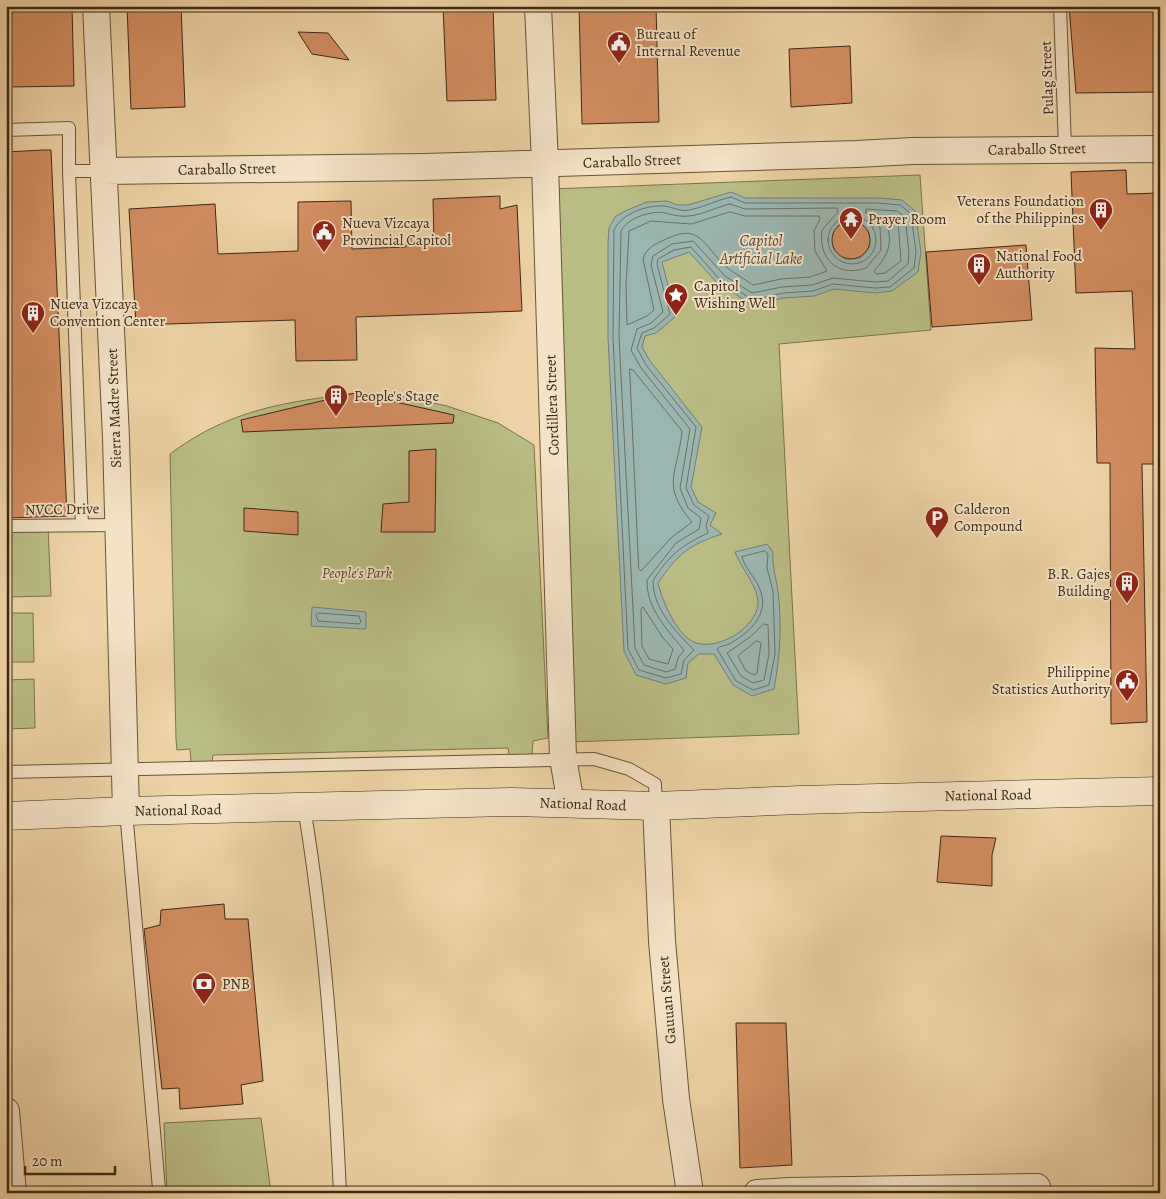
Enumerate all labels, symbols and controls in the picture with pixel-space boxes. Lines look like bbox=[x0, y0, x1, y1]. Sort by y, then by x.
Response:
place label: Bureau of Internal Revenue bbox=[636, 24, 741, 61]
public building icon: Bureau of Internal Revenue bbox=[606, 30, 632, 64]
street label: Pulag Street bbox=[1036, 40, 1058, 116]
street label: Caraballo Street bbox=[988, 138, 1086, 160]
street label: Caraballo Street bbox=[583, 149, 681, 173]
street label: Caraballo Street bbox=[178, 158, 276, 180]
place label: Veterans Foundation of the Philippines bbox=[956, 191, 1084, 228]
building icon: Veterans Foundation of the Philippines bbox=[1088, 197, 1114, 231]
temple icon: Prayer Room bbox=[838, 206, 864, 240]
place label: Prayer Room bbox=[868, 209, 947, 229]
place label: Nueva Vizcaya Provincial Capitol bbox=[342, 213, 451, 250]
public building icon: Nueva Vizcaya Provincial Capitol bbox=[311, 219, 337, 253]
water label: Capitol Artificial Lake bbox=[719, 230, 803, 270]
place label: National Food Authority bbox=[995, 246, 1083, 283]
building icon: National Food Authority bbox=[966, 252, 992, 286]
place label: Capitol Wishing Well bbox=[693, 276, 776, 313]
place icon: Capitol Wishing Well bbox=[663, 282, 689, 316]
place label: Nueva Vizcaya Convention Center bbox=[50, 294, 165, 331]
building icon: Nueva Vizcaya Convention Center bbox=[20, 300, 46, 334]
street label: Sierra Madre Street bbox=[102, 348, 126, 468]
street label: Cordillera Street bbox=[540, 354, 564, 456]
building icon: People's Stage bbox=[323, 383, 349, 417]
place label: People's Stage bbox=[354, 386, 439, 406]
street label: NVCC Drive bbox=[24, 498, 100, 520]
place label: Calderon Compound bbox=[954, 499, 1024, 536]
parking icon: Calderon Compound bbox=[924, 505, 950, 539]
park label: People's Park bbox=[322, 563, 393, 583]
place label: B.R. Gajes Building bbox=[1047, 564, 1110, 601]
building icon: B.R. Gajes Building bbox=[1114, 570, 1140, 604]
place label: Philippine Statistics Authority bbox=[992, 662, 1110, 699]
public building icon: Philippine Statistics Authority bbox=[1114, 668, 1140, 702]
street label: National Road bbox=[944, 784, 1033, 806]
street label: National Road bbox=[539, 792, 628, 816]
street label: National Road bbox=[134, 799, 223, 821]
street label: Gauuan Street bbox=[653, 955, 681, 1045]
bank icon: PNB bbox=[191, 971, 217, 1005]
place label: PNB bbox=[222, 974, 250, 994]
scale bar bbox=[25, 1144, 115, 1176]
text: 20 m bbox=[32, 1151, 63, 1171]

